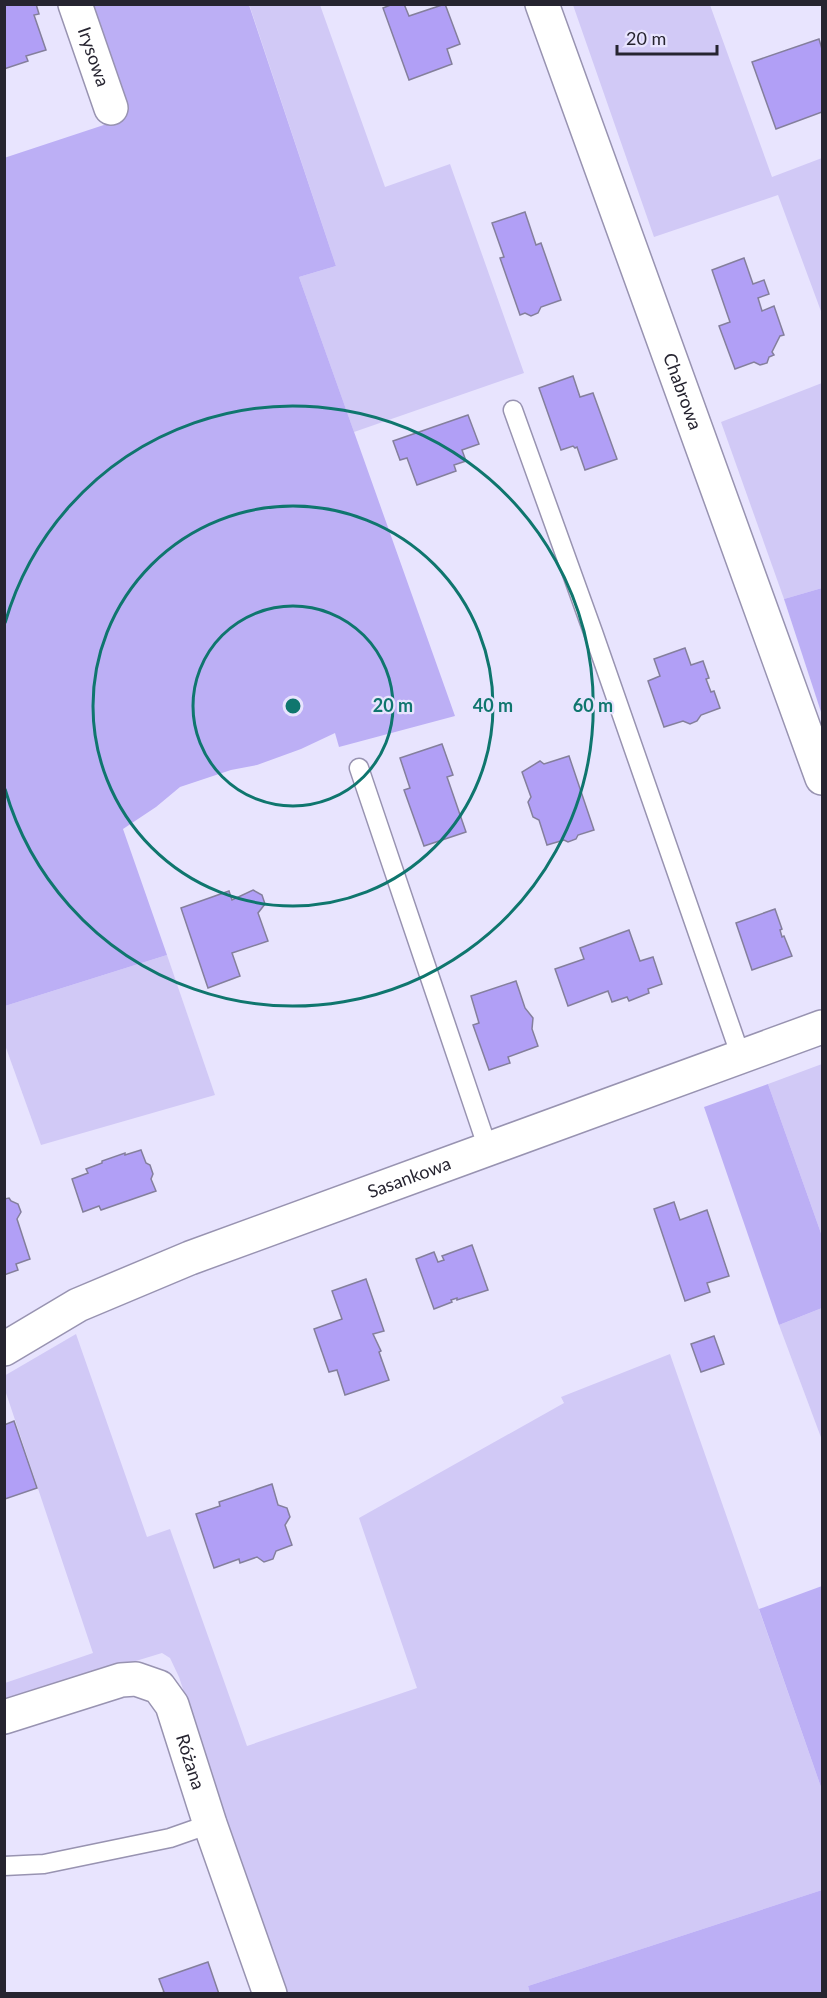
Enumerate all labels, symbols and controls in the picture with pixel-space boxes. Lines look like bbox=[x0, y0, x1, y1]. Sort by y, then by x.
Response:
scale bar bbox=[617, 18, 718, 56]
street label: Irysowa bbox=[74, 24, 115, 89]
text: 20 m bbox=[626, 27, 666, 49]
street label: Chabrowa bbox=[659, 350, 707, 433]
text: 20 m bbox=[373, 694, 413, 716]
text: 40 m bbox=[473, 694, 513, 716]
text: 60 m bbox=[573, 694, 613, 716]
centre of rings bbox=[283, 696, 303, 716]
street label: Sasankowa bbox=[364, 1152, 454, 1202]
street label: Różana bbox=[172, 1731, 210, 1792]

